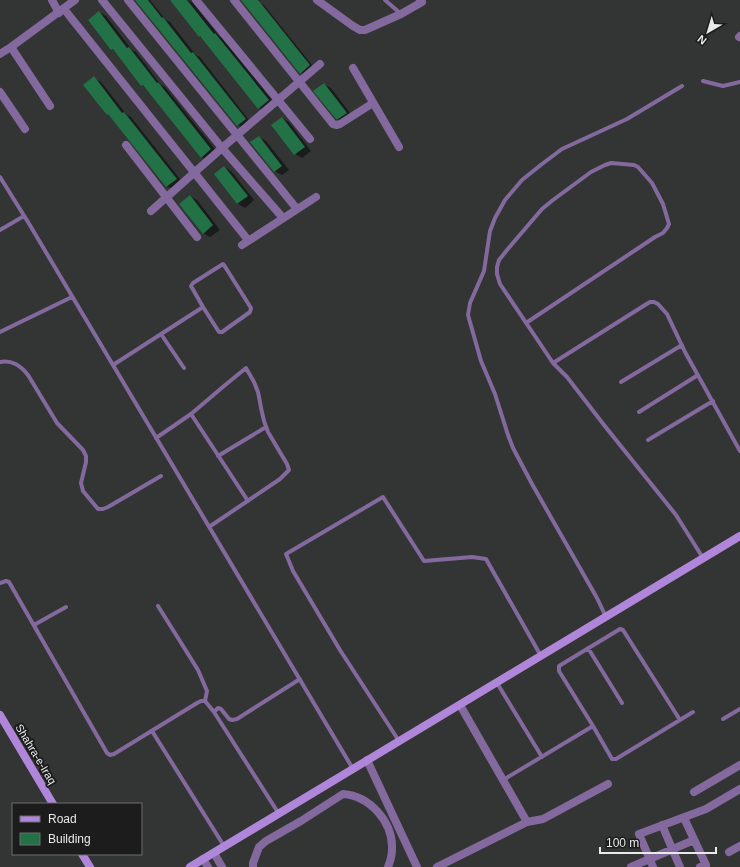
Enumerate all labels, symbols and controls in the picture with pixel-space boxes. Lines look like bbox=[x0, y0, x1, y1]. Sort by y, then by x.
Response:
north arrow bbox=[688, 12, 728, 52]
text: N bbox=[695, 33, 709, 47]
street label: Shahra-e-Iraq bbox=[13, 722, 59, 786]
legend bbox=[12, 803, 142, 855]
text: Road bbox=[48, 812, 77, 826]
scale bar bbox=[600, 829, 716, 855]
text: Building bbox=[48, 832, 91, 846]
text: 100 m bbox=[606, 836, 639, 850]

